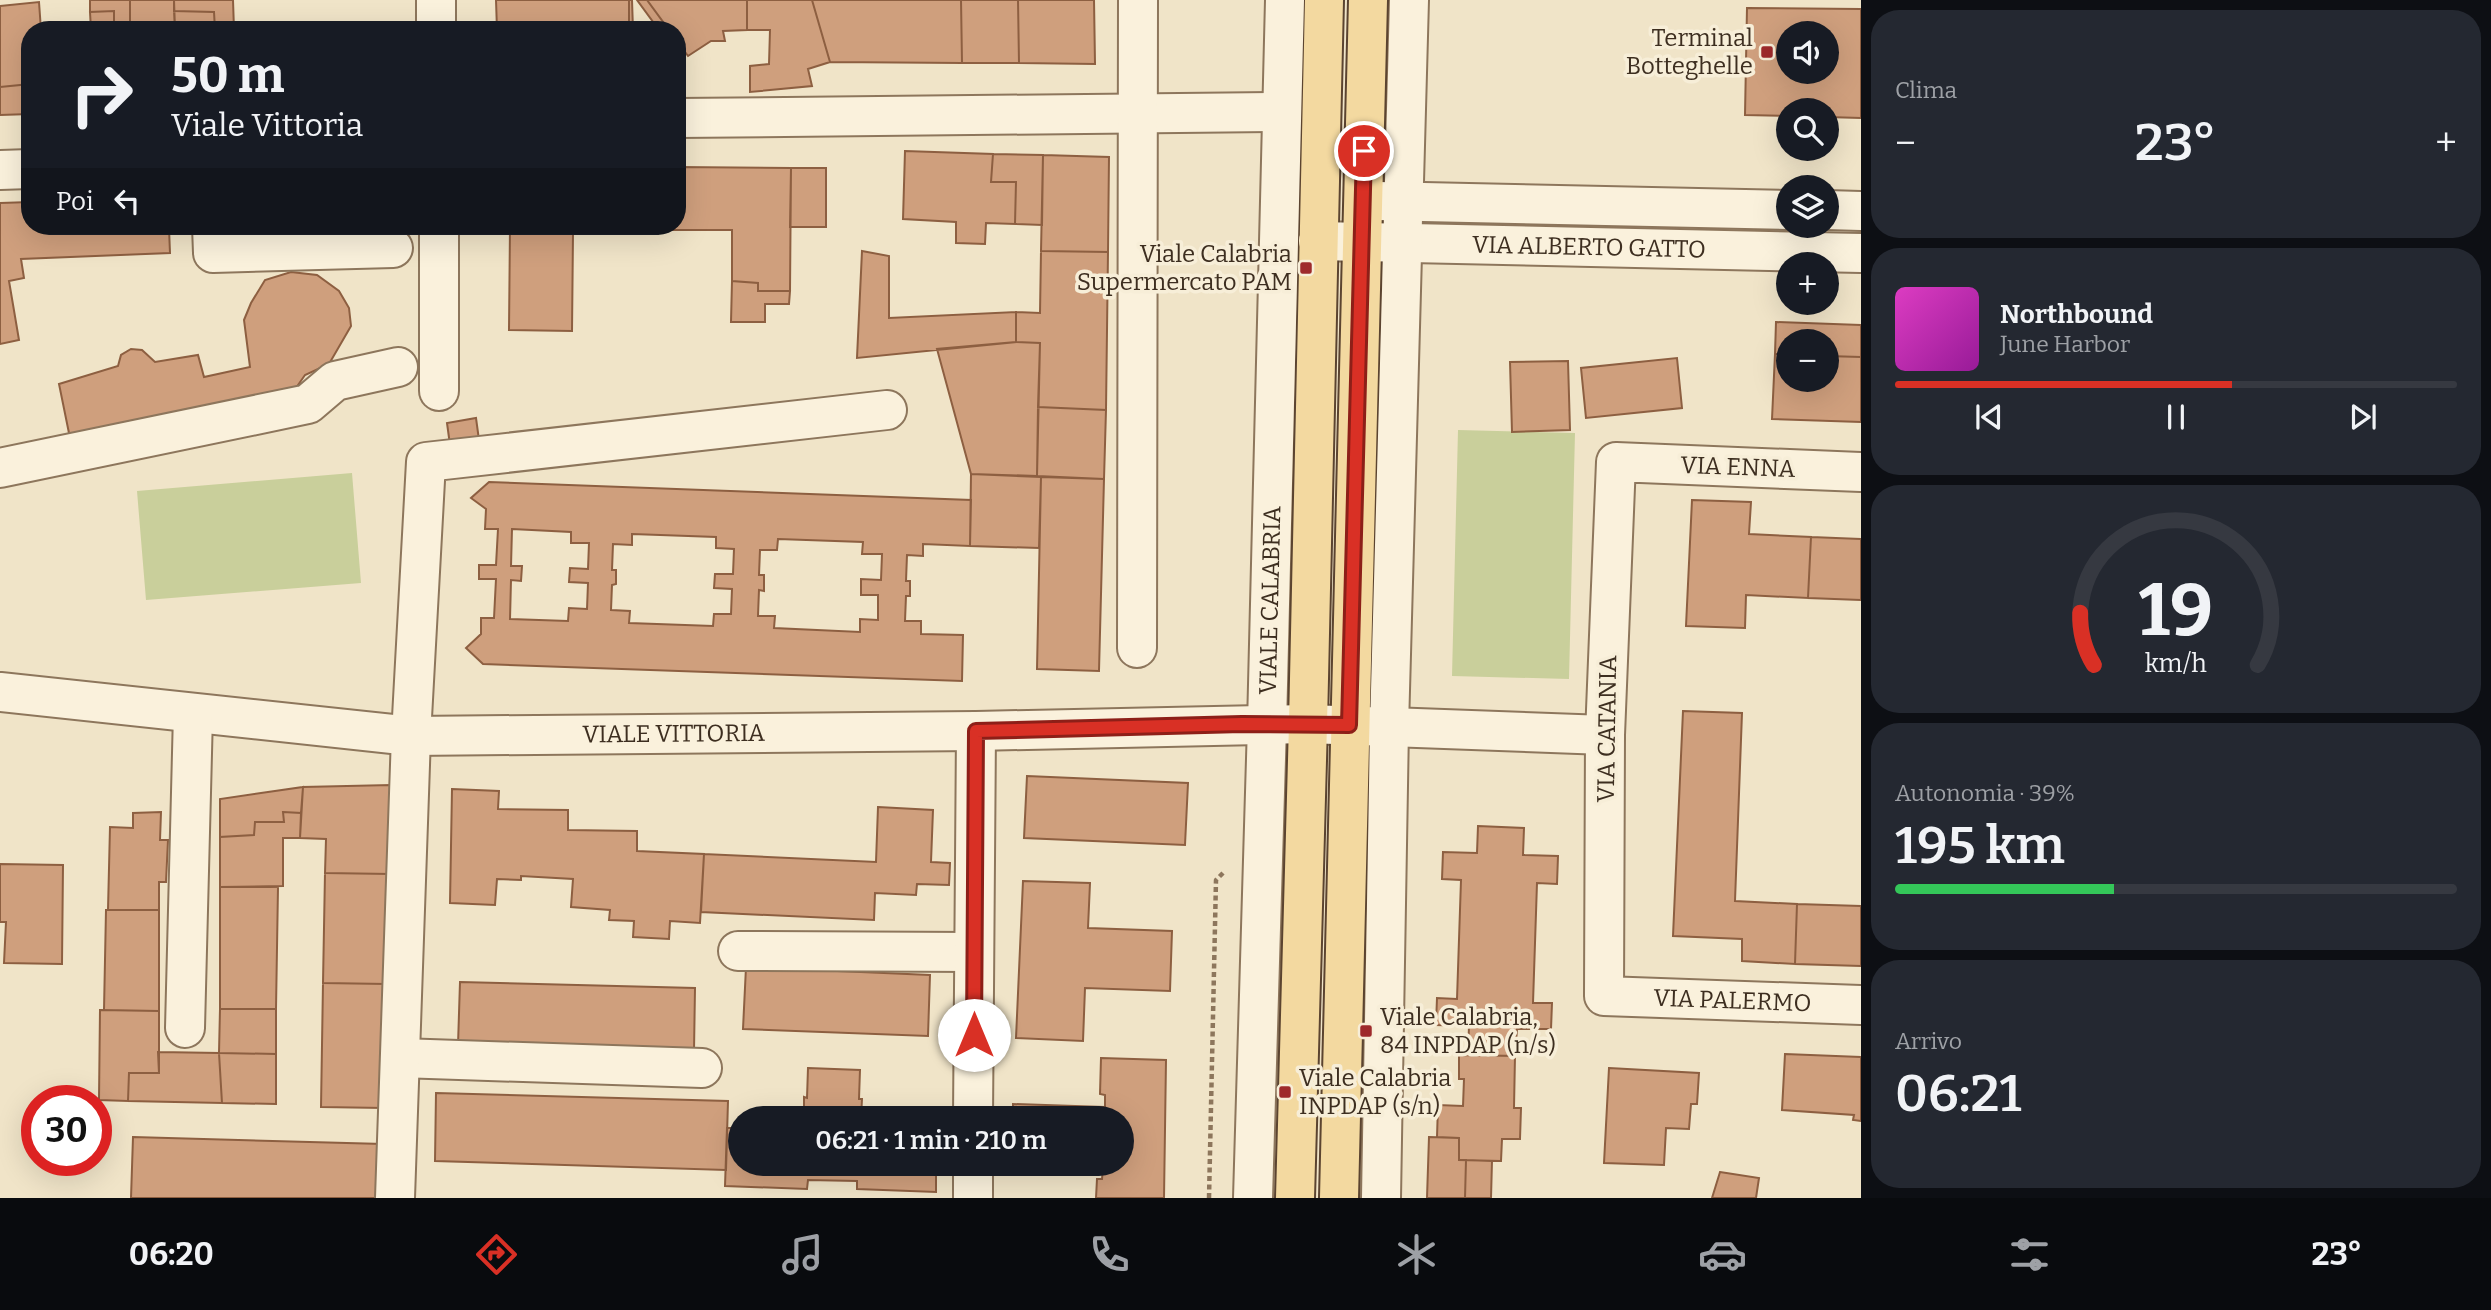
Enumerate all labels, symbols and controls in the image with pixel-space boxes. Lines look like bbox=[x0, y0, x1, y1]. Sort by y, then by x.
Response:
map controls bbox=[1776, 21, 1839, 392]
button: sound bbox=[1776, 21, 1839, 84]
place label: Terminal Botteghelle bbox=[1626, 24, 1753, 80]
marker: Terminal Botteghelle bbox=[1759, 44, 1775, 60]
text: 50 m bbox=[171, 46, 284, 105]
icon: right bbox=[56, 49, 147, 140]
text: Clima bbox=[1895, 76, 1957, 104]
button: search bbox=[1776, 98, 1839, 161]
text: Viale Vittoria bbox=[171, 106, 363, 144]
text: 23° bbox=[2135, 111, 2217, 174]
text: − bbox=[1895, 120, 1916, 166]
text: + bbox=[2435, 120, 2457, 166]
pin bbox=[1334, 121, 1394, 181]
icon: arrive bbox=[1345, 132, 1383, 170]
button: layers bbox=[1776, 175, 1839, 238]
icon: left bbox=[108, 182, 146, 220]
text: Poi bbox=[56, 186, 94, 217]
street label: VIA ALBERTO GATTO bbox=[1472, 230, 1706, 264]
place label: Viale Calabria Supermercato PAM bbox=[1077, 240, 1292, 296]
button: + bbox=[1776, 252, 1839, 315]
marker: Viale Calabria Supermercato PAM bbox=[1298, 260, 1314, 276]
text: Northbound bbox=[2000, 299, 2153, 330]
button: − bbox=[1776, 329, 1839, 392]
text: June Harbor bbox=[2000, 330, 2130, 358]
icon: previous bbox=[1970, 398, 2008, 436]
icon: pause bbox=[2157, 398, 2195, 436]
icon: next bbox=[2344, 398, 2382, 436]
street label: VIA ENNA bbox=[1680, 451, 1796, 483]
street label: VIALE CALABRIA bbox=[1254, 506, 1286, 695]
text: 19 bbox=[2139, 567, 2213, 654]
text: km/h bbox=[2145, 649, 2207, 679]
street label: VIA CATANIA bbox=[1592, 655, 1622, 803]
street label: VIALE VITTORIA bbox=[582, 719, 765, 748]
text: Autonomia · 39% bbox=[1895, 779, 2075, 807]
text: 195 km bbox=[1895, 814, 2065, 877]
street label: VIA PALERMO bbox=[1653, 984, 1812, 1017]
position arrow bbox=[937, 998, 1011, 1072]
place label: Viale Calabria, 84 INPDAP (n/s) bbox=[1380, 1003, 1556, 1059]
marker: Viale Calabria, 84 INPDAP (n/s) bbox=[1358, 1023, 1374, 1039]
text: Arrivo bbox=[1895, 1027, 1962, 1055]
text: 06:21 bbox=[1895, 1062, 2022, 1125]
place label: Viale Calabria INPDAP (s/n) bbox=[1299, 1064, 1451, 1120]
marker: Viale Calabria INPDAP (s/n) bbox=[1277, 1084, 1293, 1100]
speed limit sign: 30 bbox=[21, 1085, 112, 1176]
text: 06:21 · 1 min · 210 m bbox=[815, 1125, 1047, 1156]
icon: directions bbox=[472, 1230, 521, 1279]
icon: music bbox=[778, 1230, 827, 1279]
icon: phone bbox=[1085, 1230, 1134, 1279]
icon: climate bbox=[1392, 1230, 1441, 1279]
icon: car bbox=[1698, 1230, 1747, 1279]
icon: filters bbox=[2005, 1230, 2054, 1279]
text: 06:20 bbox=[129, 1235, 214, 1273]
text: 23° bbox=[2312, 1235, 2362, 1273]

